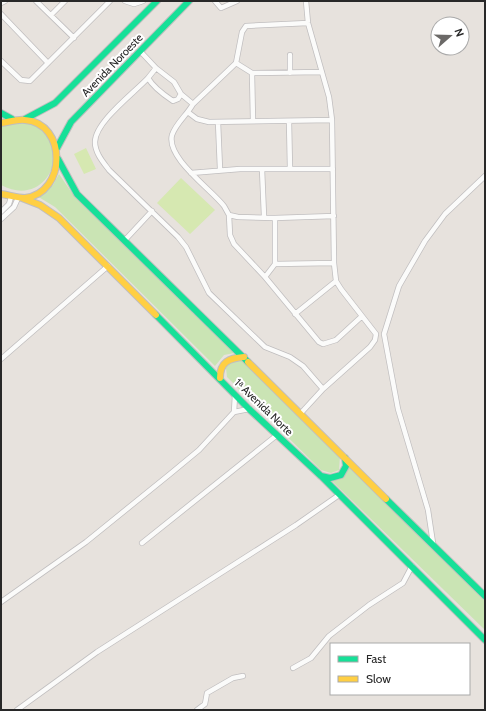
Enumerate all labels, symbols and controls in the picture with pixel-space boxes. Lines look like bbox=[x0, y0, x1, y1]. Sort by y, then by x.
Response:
north arrow bbox=[430, 16, 470, 56]
text: N bbox=[451, 27, 467, 39]
street label: Avenida Noroeste bbox=[78, 30, 146, 99]
street label: 1ᵃ Avenida Norte bbox=[232, 375, 297, 439]
legend bbox=[330, 643, 470, 695]
text: Fast bbox=[366, 651, 386, 666]
text: Slow bbox=[366, 671, 391, 686]

